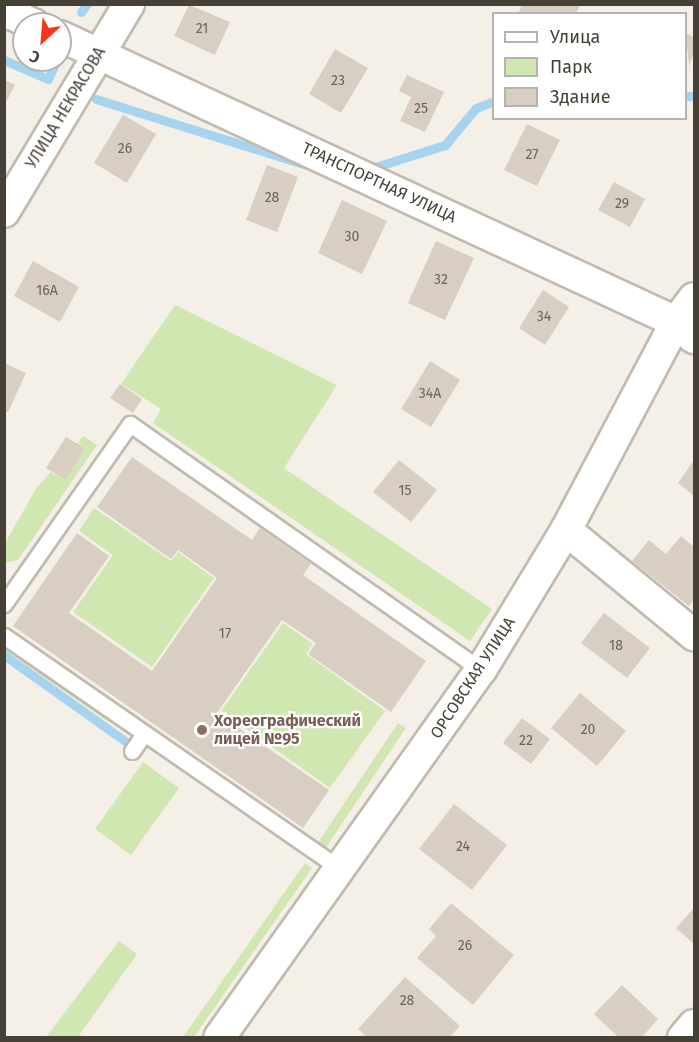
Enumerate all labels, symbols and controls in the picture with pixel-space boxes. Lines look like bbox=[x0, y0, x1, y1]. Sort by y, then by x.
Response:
north arrow bbox=[12, 12, 72, 72]
legend bbox=[492, 12, 687, 120]
house number: 21 bbox=[196, 21, 208, 37]
text: Улица bbox=[550, 26, 600, 48]
street label: УЛИЦА НЕКРАСОВА bbox=[22, 44, 110, 172]
text: Парк bbox=[550, 56, 592, 78]
house number: 23 bbox=[331, 73, 345, 89]
text: Здание bbox=[550, 86, 611, 108]
house number: 25 bbox=[414, 101, 428, 117]
street label: ТРАНСПОРТНАЯ УЛИЦА bbox=[299, 139, 459, 227]
house number: 26 bbox=[118, 141, 132, 157]
house number: 27 bbox=[525, 147, 539, 163]
house number: 28 bbox=[265, 190, 279, 206]
house number: 29 bbox=[615, 196, 629, 212]
house number: 30 bbox=[345, 229, 359, 245]
house number: 32 bbox=[434, 272, 448, 288]
house number: 16А bbox=[36, 283, 58, 299]
house number: 34 bbox=[537, 309, 551, 325]
house number: 34А bbox=[419, 386, 441, 402]
house number: 15 bbox=[398, 483, 412, 499]
street label: ОРСОВСКАЯ УЛИЦА bbox=[427, 614, 519, 742]
house number: 17 bbox=[219, 626, 231, 642]
house number: 18 bbox=[609, 638, 623, 654]
place label: Хореографический лицей №95 bbox=[214, 711, 361, 749]
house number: 20 bbox=[581, 722, 595, 738]
marker: Хореографический лицей №95 bbox=[195, 723, 209, 737]
house number: 22 bbox=[519, 733, 533, 749]
house number: 24 bbox=[456, 839, 470, 855]
house number: 26 bbox=[458, 938, 472, 954]
house number: 28 bbox=[400, 993, 414, 1009]

